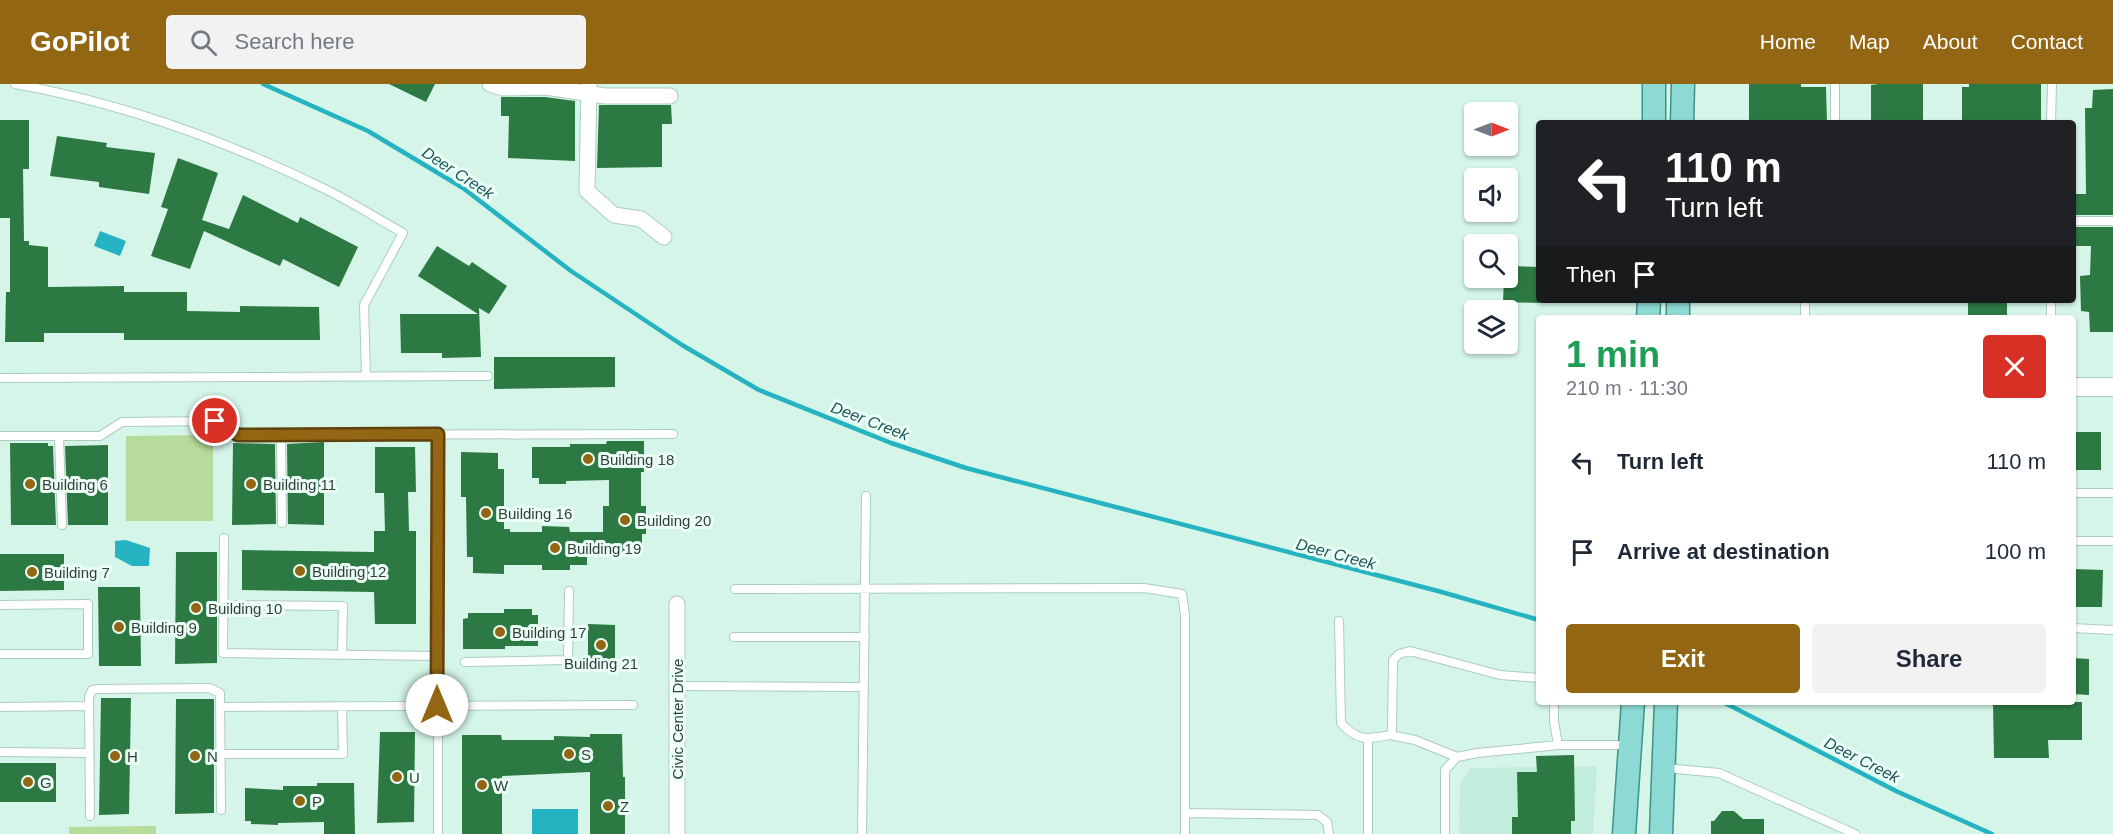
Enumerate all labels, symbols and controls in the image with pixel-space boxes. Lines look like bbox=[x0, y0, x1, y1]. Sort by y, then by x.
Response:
search box bbox=[166, 15, 586, 69]
text: GoPilot bbox=[30, 26, 130, 57]
icon: search bbox=[187, 26, 220, 59]
text: Search here bbox=[235, 29, 354, 54]
text: Home bbox=[1760, 30, 1816, 53]
text: Map bbox=[1849, 30, 1890, 53]
text: About bbox=[1923, 30, 1978, 53]
text: Contact bbox=[2011, 30, 2083, 53]
north arrow bbox=[1464, 102, 1518, 156]
map controls bbox=[1464, 102, 1518, 354]
water label: Deer Creek bbox=[419, 144, 498, 203]
icon: left bbox=[1566, 144, 1644, 222]
text: 110 m bbox=[1665, 144, 1782, 191]
button: sound bbox=[1464, 168, 1518, 222]
text: Turn left bbox=[1665, 193, 1763, 223]
button: search bbox=[1464, 234, 1518, 288]
icon: arrive bbox=[1628, 258, 1661, 291]
text: Then bbox=[1566, 262, 1616, 287]
button: layers bbox=[1464, 300, 1518, 354]
text: 1 min bbox=[1566, 334, 1660, 375]
button: close bbox=[1983, 335, 2046, 398]
text: 210 m · 11:30 bbox=[1566, 377, 1688, 399]
pin bbox=[189, 395, 240, 446]
water label: Deer Creek bbox=[829, 398, 912, 444]
icon: arrive bbox=[198, 404, 231, 437]
icon: left bbox=[1566, 446, 1599, 479]
text: Turn left bbox=[1617, 449, 1703, 474]
text: 110 m bbox=[1986, 449, 2046, 474]
place label: Building 18 bbox=[600, 451, 674, 468]
marker: Building 18 bbox=[581, 452, 595, 466]
place label: Building 6 bbox=[42, 476, 108, 493]
place label: Building 11 bbox=[263, 476, 336, 493]
marker: Building 6 bbox=[23, 477, 37, 491]
marker: Building 11 bbox=[244, 477, 258, 491]
place label: Building 16 bbox=[498, 505, 572, 522]
marker: Building 16 bbox=[479, 506, 493, 520]
place label: Building 20 bbox=[637, 512, 711, 529]
marker: Building 20 bbox=[618, 513, 632, 527]
water label: Deer Creek bbox=[1294, 535, 1379, 573]
icon: arrive bbox=[1566, 536, 1599, 569]
text: Arrive at destination bbox=[1617, 539, 1830, 564]
text: 100 m bbox=[1985, 539, 2046, 564]
place label: Building 19 bbox=[567, 540, 641, 557]
marker: Building 19 bbox=[548, 541, 562, 555]
place label: Building 12 bbox=[312, 563, 386, 580]
place label: Building 7 bbox=[44, 564, 110, 581]
marker: Building 12 bbox=[293, 564, 307, 578]
marker: Building 7 bbox=[25, 565, 39, 579]
place label: Building 10 bbox=[208, 600, 282, 617]
marker: Building 10 bbox=[189, 601, 203, 615]
place label: Building 9 bbox=[131, 619, 197, 636]
marker: Building 9 bbox=[112, 620, 126, 634]
place label: Building 17 bbox=[512, 624, 586, 641]
button: Exit bbox=[1566, 624, 1800, 693]
button: Share bbox=[1812, 624, 2046, 693]
marker: Building 17 bbox=[493, 625, 507, 639]
marker: Building 21 bbox=[594, 638, 608, 652]
place label: Building 21 bbox=[564, 655, 638, 672]
street label: Civic Center Drive bbox=[669, 659, 686, 779]
position arrow bbox=[405, 673, 469, 737]
water label: Deer Creek bbox=[1822, 734, 1903, 787]
place label: S bbox=[581, 746, 591, 763]
marker: S bbox=[562, 747, 576, 761]
place label: H bbox=[127, 748, 138, 765]
place label: N bbox=[207, 748, 218, 765]
marker: H bbox=[108, 749, 122, 763]
marker: N bbox=[188, 749, 202, 763]
place label: U bbox=[409, 769, 420, 786]
marker: U bbox=[390, 770, 404, 784]
place label: G bbox=[40, 774, 52, 791]
marker: G bbox=[21, 775, 35, 789]
place label: W bbox=[494, 777, 509, 794]
marker: W bbox=[475, 778, 489, 792]
place label: P bbox=[312, 793, 322, 810]
marker: P bbox=[293, 794, 307, 808]
place label: Z bbox=[620, 798, 629, 815]
marker: Z bbox=[601, 799, 615, 813]

